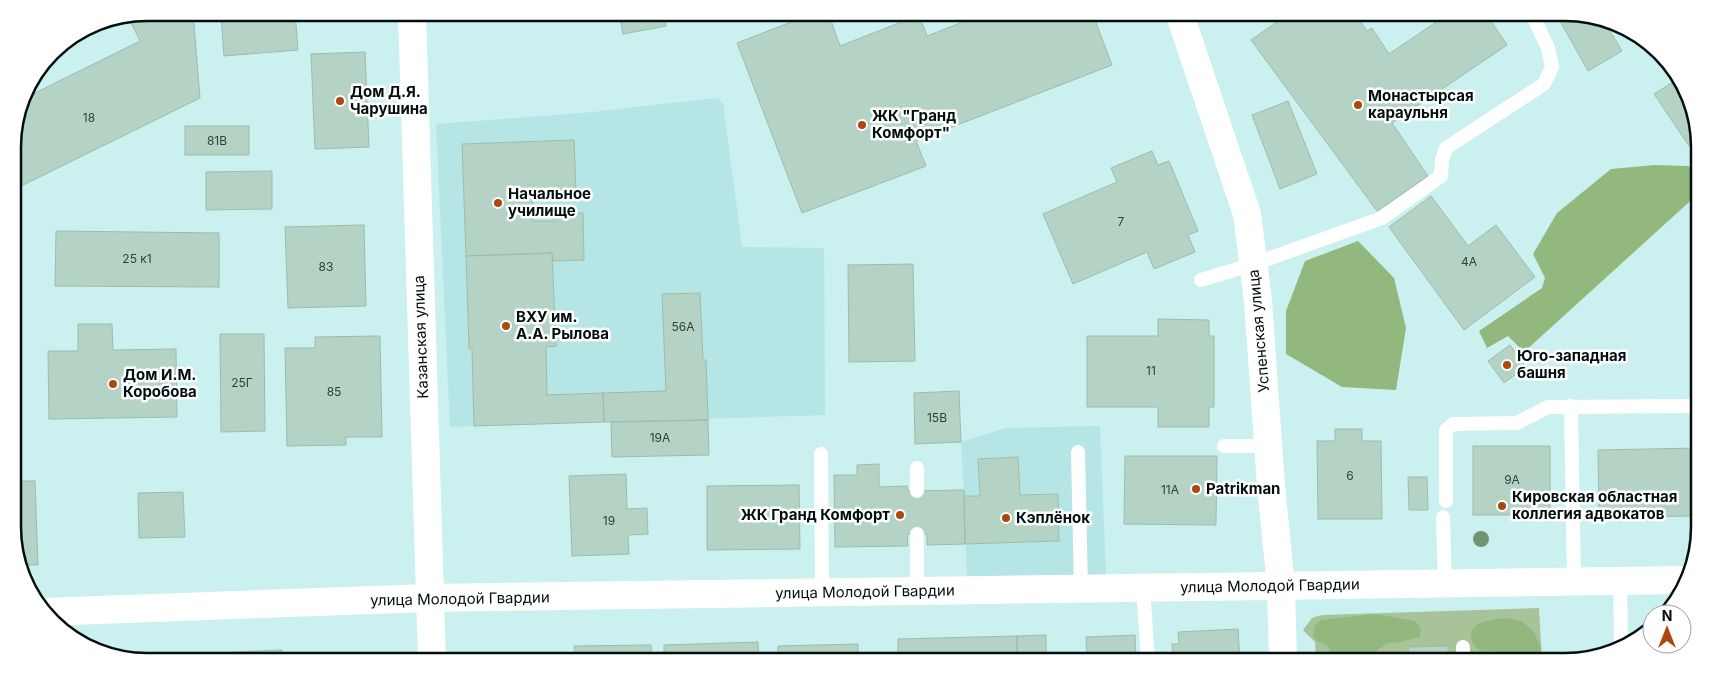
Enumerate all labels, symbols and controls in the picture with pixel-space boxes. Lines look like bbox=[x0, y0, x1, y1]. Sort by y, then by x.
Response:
place label: Дом Д.Я. Чарушина bbox=[350, 82, 428, 118]
place label: Монастырсая караульня bbox=[1368, 86, 1474, 122]
marker: Дом Д.Я. Чарушина bbox=[334, 95, 346, 107]
marker: Монастырсая караульня bbox=[1352, 99, 1364, 111]
place label: ЖК "Гранд Комфорт" bbox=[872, 106, 956, 142]
house number: 18 bbox=[83, 110, 95, 125]
marker: ЖК "Гранд Комфорт" bbox=[856, 119, 868, 131]
house number: 81В bbox=[207, 133, 227, 148]
place label: Начальное училище bbox=[508, 184, 591, 220]
marker: Начальное училище bbox=[492, 197, 504, 209]
house number: 7 bbox=[1118, 214, 1125, 229]
house number: 25 к1 bbox=[122, 251, 152, 266]
house number: 4А bbox=[1461, 254, 1477, 269]
house number: 83 bbox=[319, 259, 333, 274]
street label: Успенская улица bbox=[1244, 269, 1273, 393]
street label: Казанская улица bbox=[409, 275, 432, 399]
place label: ВХУ им. А.А. Рылова bbox=[516, 307, 609, 343]
house number: 56А bbox=[671, 319, 695, 334]
marker: ВХУ им. А.А. Рылова bbox=[500, 320, 512, 332]
place label: Юго-западная башня bbox=[1517, 346, 1626, 382]
marker: Юго-западная башня bbox=[1501, 359, 1513, 371]
house number: 11 bbox=[1146, 363, 1156, 378]
place label: Дом И.М. Коробова bbox=[123, 365, 197, 401]
house number: 25Г bbox=[231, 375, 253, 390]
marker: Дом И.М. Коробова bbox=[107, 378, 119, 390]
house number: 85 bbox=[327, 384, 341, 399]
house number: 15В bbox=[927, 410, 947, 425]
house number: 19А bbox=[650, 430, 670, 445]
house number: 6 bbox=[1346, 468, 1354, 483]
house number: 9А bbox=[1504, 472, 1520, 487]
place label: Patrikman bbox=[1206, 479, 1280, 498]
house number: 11А bbox=[1161, 482, 1179, 497]
marker: Patrikman bbox=[1190, 483, 1202, 495]
place label: Кировская областная коллегия адвокатов bbox=[1512, 487, 1677, 523]
marker: Кировская областная коллегия адвокатов bbox=[1496, 500, 1508, 512]
place label: ЖК Гранд Комфорт bbox=[741, 505, 890, 524]
place label: Кэплёнок bbox=[1016, 508, 1090, 527]
marker: ЖК Гранд Комфорт bbox=[894, 509, 906, 521]
marker: Кэплёнок bbox=[1000, 512, 1012, 524]
house number: 19 bbox=[603, 513, 615, 528]
street label: улица Молодой Гвардии bbox=[1180, 574, 1360, 597]
street label: улица Молодой Гвардии bbox=[775, 580, 955, 603]
street label: улица Молодой Гвардии bbox=[370, 587, 550, 610]
north arrow bbox=[1642, 604, 1692, 654]
text: N bbox=[1662, 607, 1672, 624]

